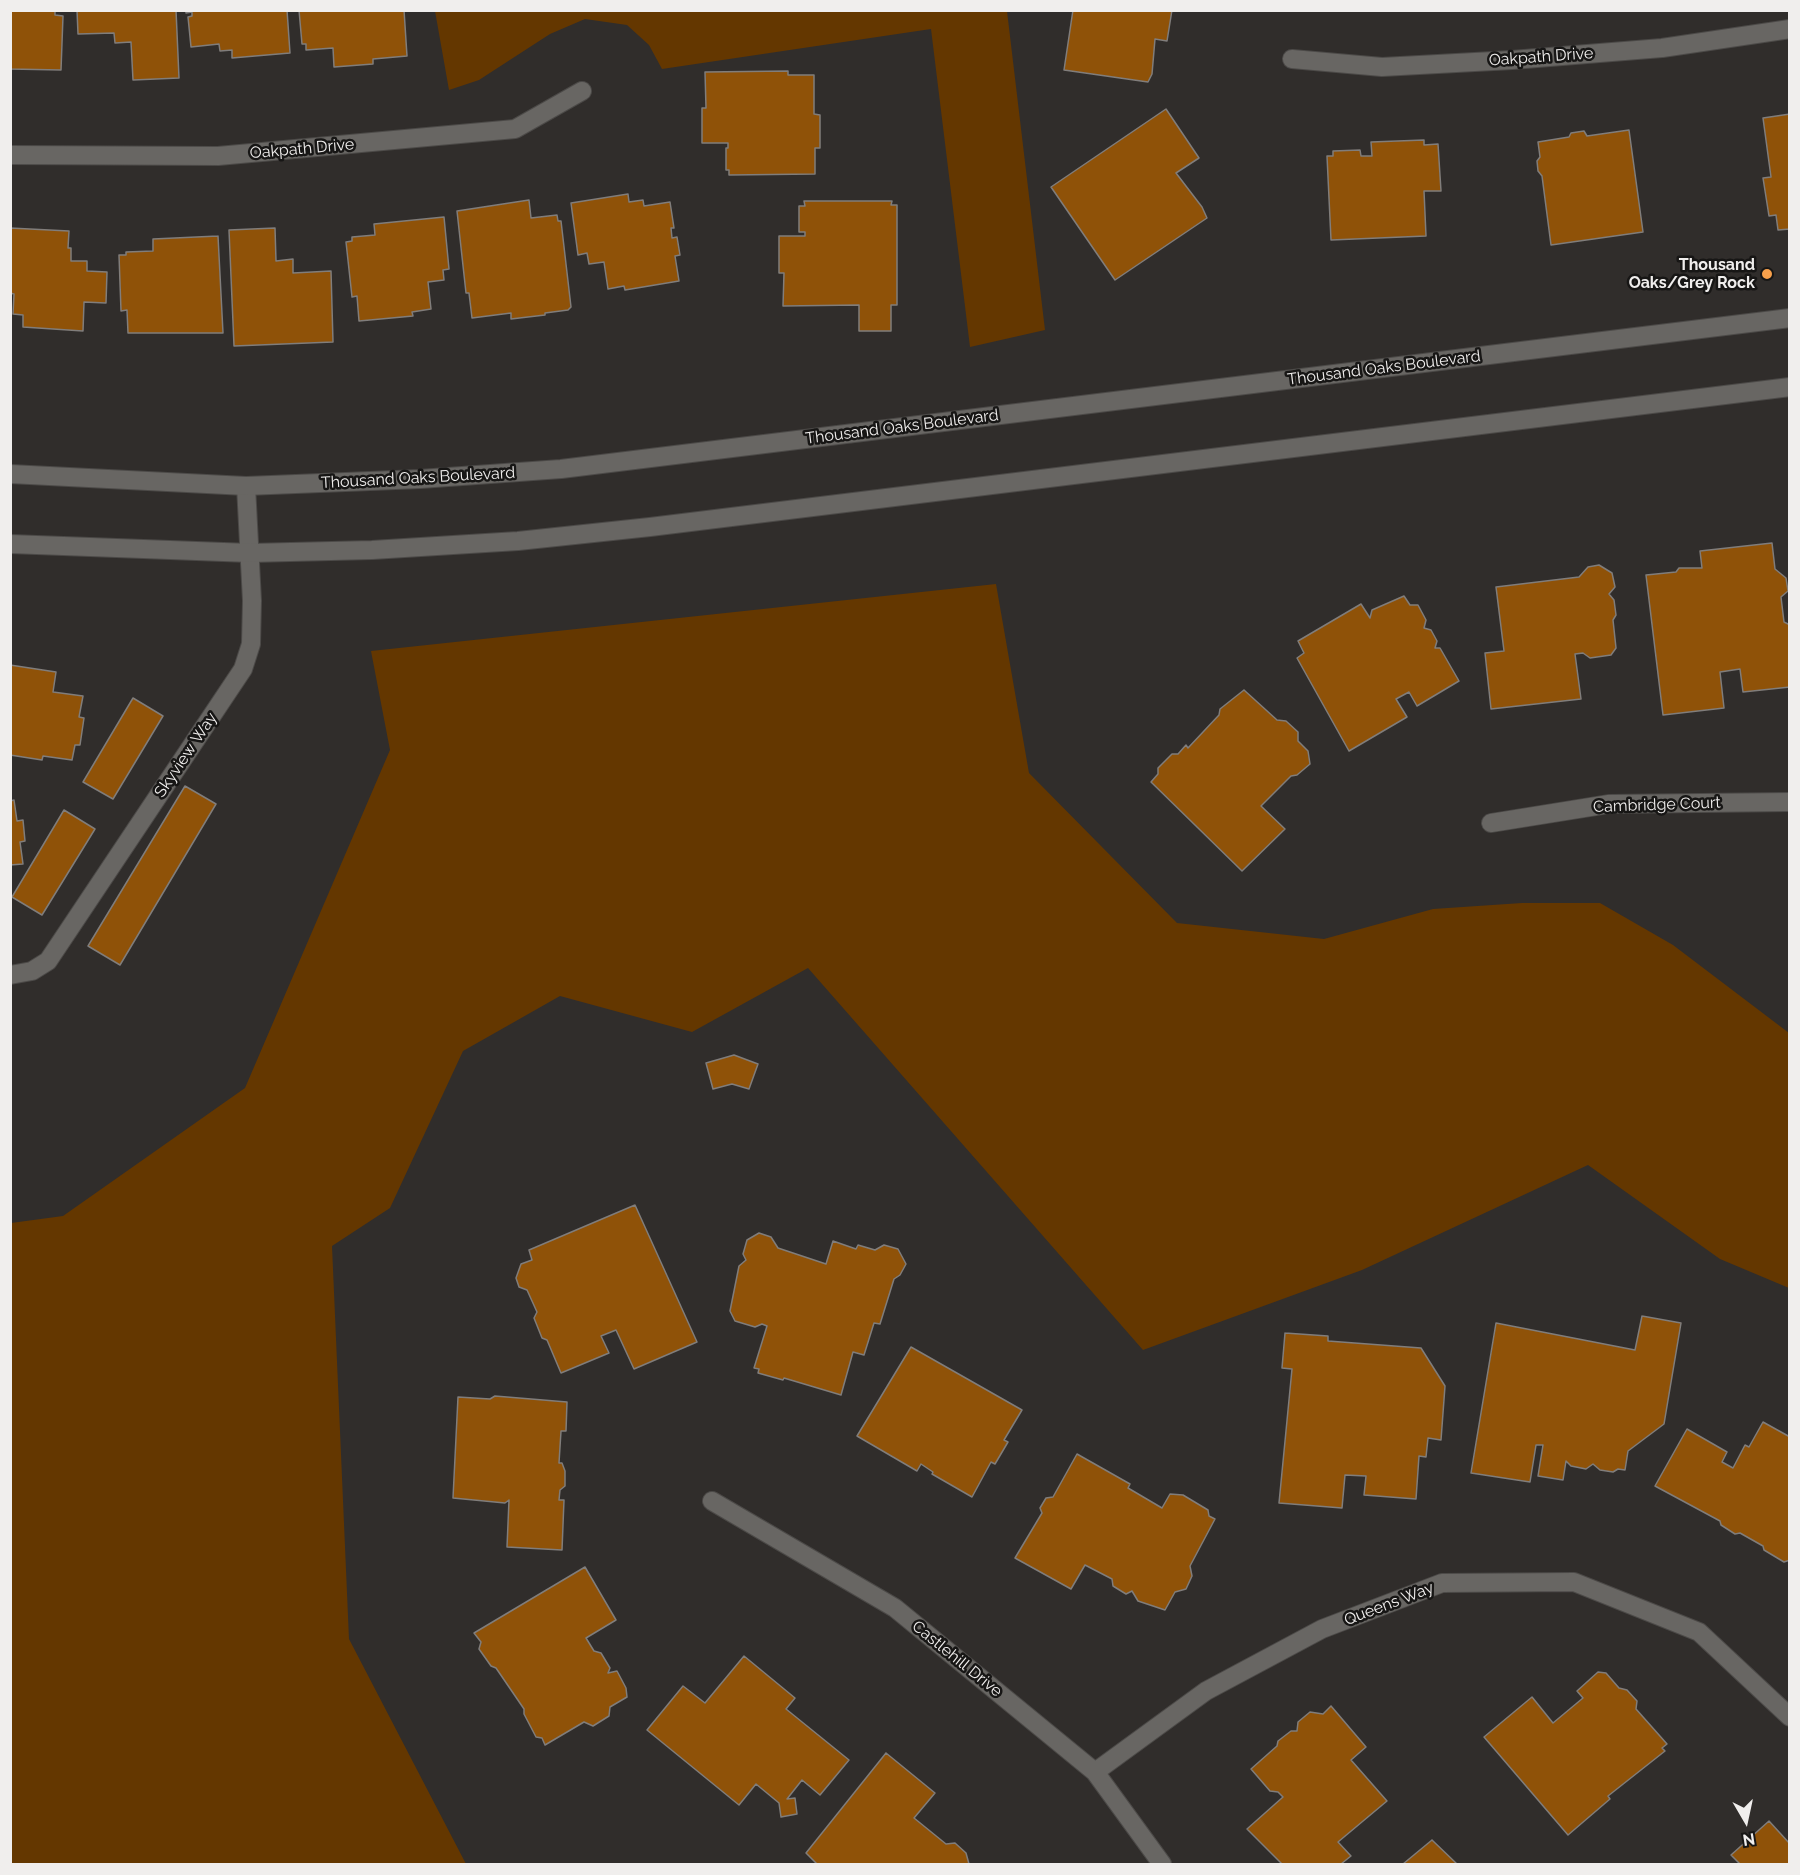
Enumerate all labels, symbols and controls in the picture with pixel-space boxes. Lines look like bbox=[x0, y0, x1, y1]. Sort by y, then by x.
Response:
street label: Oakpath Drive bbox=[1488, 44, 1594, 70]
street label: Oakpath Drive bbox=[249, 135, 355, 163]
place label: Thousand Oaks/Grey Rock bbox=[1629, 255, 1755, 293]
marker: Thousand Oaks/Grey Rock bbox=[1760, 267, 1774, 281]
street label: Thousand Oaks Boulevard bbox=[1286, 347, 1482, 389]
street label: Thousand Oaks Boulevard bbox=[804, 406, 1000, 448]
street label: Thousand Oaks Boulevard bbox=[320, 463, 516, 493]
street label: Skyview Way bbox=[151, 709, 221, 801]
street label: Cambridge Court bbox=[1593, 793, 1721, 817]
street label: Queens Way bbox=[1341, 1578, 1437, 1630]
street label: Castlehill Drive bbox=[908, 1617, 1006, 1701]
north arrow bbox=[1716, 1791, 1776, 1851]
text: N bbox=[1741, 1829, 1756, 1850]

